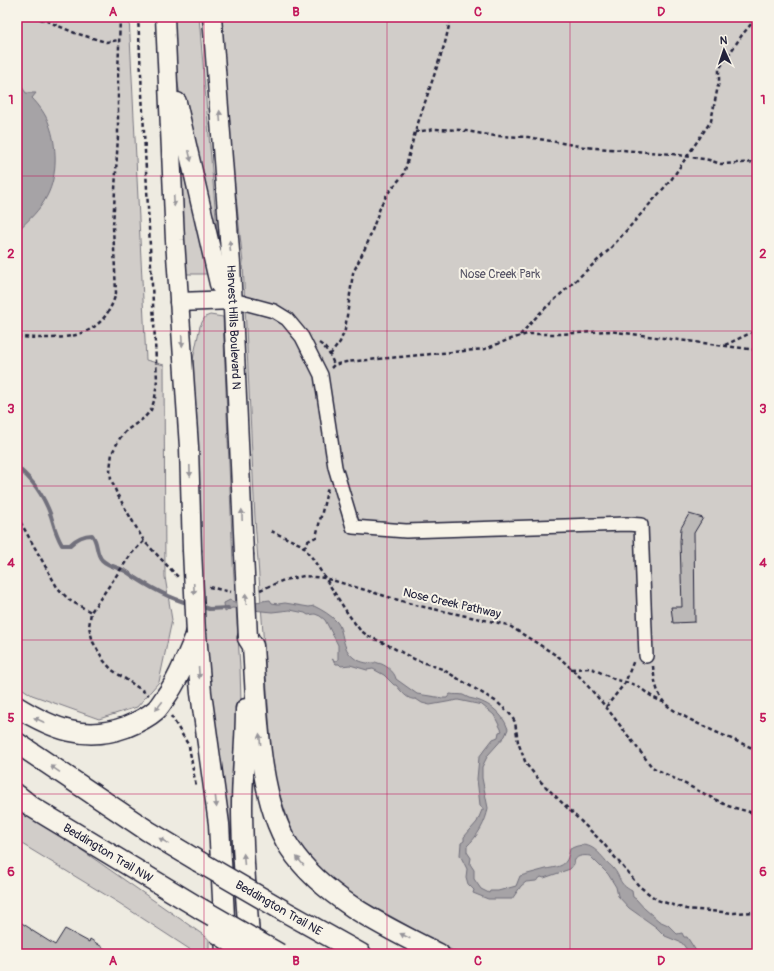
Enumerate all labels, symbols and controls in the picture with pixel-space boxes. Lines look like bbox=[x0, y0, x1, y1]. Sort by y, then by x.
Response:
text: A bbox=[109, 4, 118, 20]
text: B bbox=[292, 4, 300, 20]
text: C bbox=[474, 4, 482, 20]
text: D bbox=[657, 4, 665, 20]
north arrow bbox=[704, 30, 744, 70]
text: N bbox=[719, 34, 728, 47]
text: 1 bbox=[8, 92, 14, 108]
text: 1 bbox=[760, 92, 766, 108]
one-way arrow bbox=[216, 110, 223, 122]
one-way arrow bbox=[187, 150, 193, 163]
one-way arrow bbox=[170, 195, 177, 207]
one-way arrow bbox=[226, 240, 233, 252]
text: 2 bbox=[7, 246, 15, 262]
text: 2 bbox=[759, 246, 767, 262]
street label: Harvest Hills Boulevard N bbox=[223, 265, 244, 390]
park label: Nose Creek Park bbox=[460, 267, 540, 282]
one-way arrow bbox=[178, 335, 185, 347]
text: 3 bbox=[7, 401, 15, 417]
text: 3 bbox=[759, 401, 767, 417]
one-way arrow bbox=[186, 465, 193, 477]
one-way arrow bbox=[239, 508, 245, 521]
text: 4 bbox=[7, 555, 15, 571]
text: 4 bbox=[759, 555, 767, 571]
one-way arrow bbox=[191, 583, 197, 596]
street label: Nose Creek Pathway bbox=[401, 585, 502, 622]
one-way arrow bbox=[243, 593, 250, 605]
one-way arrow bbox=[196, 667, 203, 679]
one-way arrow bbox=[155, 700, 163, 711]
text: 5 bbox=[7, 710, 15, 726]
text: 5 bbox=[759, 710, 767, 726]
one-way arrow bbox=[34, 717, 45, 723]
one-way arrow bbox=[257, 733, 264, 745]
one-way arrow bbox=[50, 765, 61, 773]
one-way arrow bbox=[213, 796, 219, 808]
street label: Beddington Trail NW bbox=[60, 820, 155, 886]
one-way arrow bbox=[158, 837, 170, 844]
one-way arrow bbox=[240, 853, 247, 865]
one-way arrow bbox=[296, 855, 305, 866]
text: 6 bbox=[7, 864, 15, 880]
text: 6 bbox=[759, 864, 767, 880]
street label: Beddington Trail NE bbox=[233, 877, 325, 939]
one-way arrow bbox=[399, 933, 410, 939]
text: A bbox=[109, 953, 118, 969]
text: B bbox=[292, 953, 300, 969]
text: C bbox=[474, 953, 482, 969]
text: D bbox=[657, 953, 665, 969]

